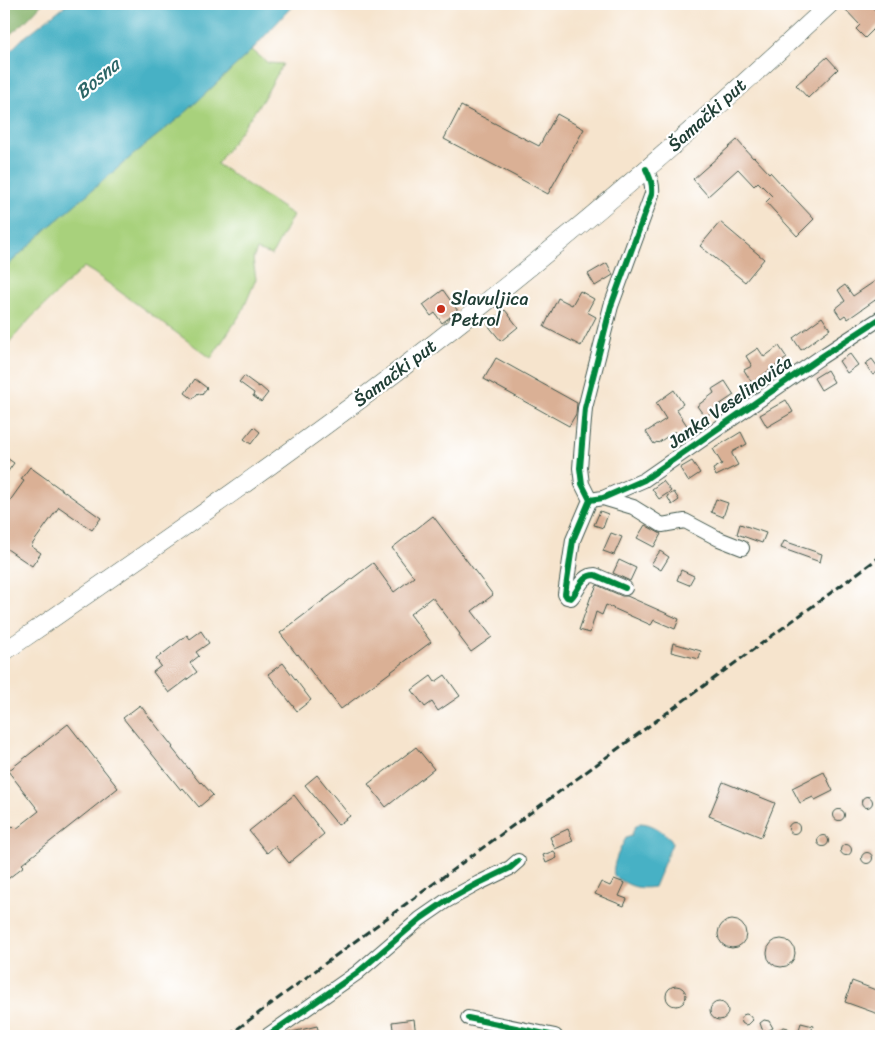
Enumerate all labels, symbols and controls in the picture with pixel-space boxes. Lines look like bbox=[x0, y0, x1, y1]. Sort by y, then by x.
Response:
water label: Bosna bbox=[67, 48, 129, 107]
street label: Šamački put bbox=[660, 70, 754, 160]
place label: Slavuljica Petrol bbox=[451, 283, 528, 336]
marker: Slavuljica Petrol bbox=[435, 303, 447, 315]
street label: Šamački put bbox=[346, 331, 444, 415]
street label: Janka Veselinovića bbox=[660, 346, 800, 458]

